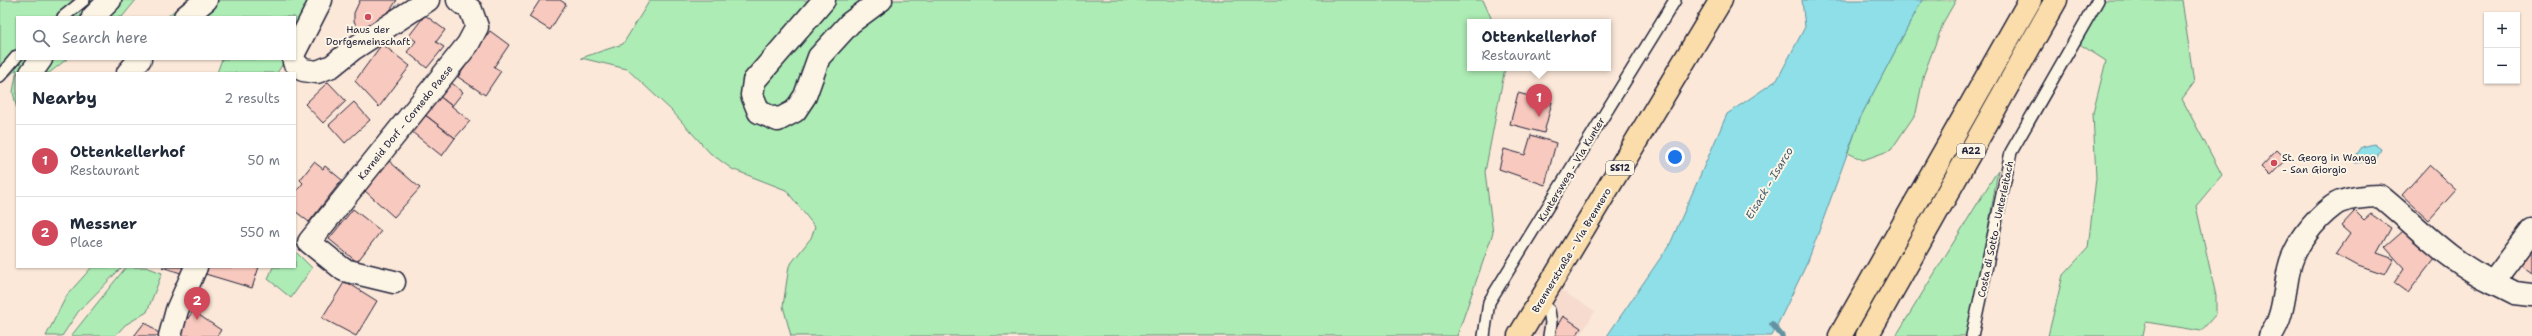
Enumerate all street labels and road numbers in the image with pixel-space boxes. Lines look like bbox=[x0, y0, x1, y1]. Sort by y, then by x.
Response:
street label: Karneid Dorf - Cornedo Paese bbox=[355, 62, 456, 182]
street label: Kuntersweg - Via Kunter bbox=[1535, 115, 1608, 224]
road number: A22 bbox=[1957, 144, 1985, 158]
street label: Costa di Sotto - Unterleitach bbox=[1975, 160, 2016, 299]
road number: SS12 bbox=[1606, 161, 1634, 175]
street label: Brennerstraße - Via Brennero bbox=[1529, 186, 1614, 315]

